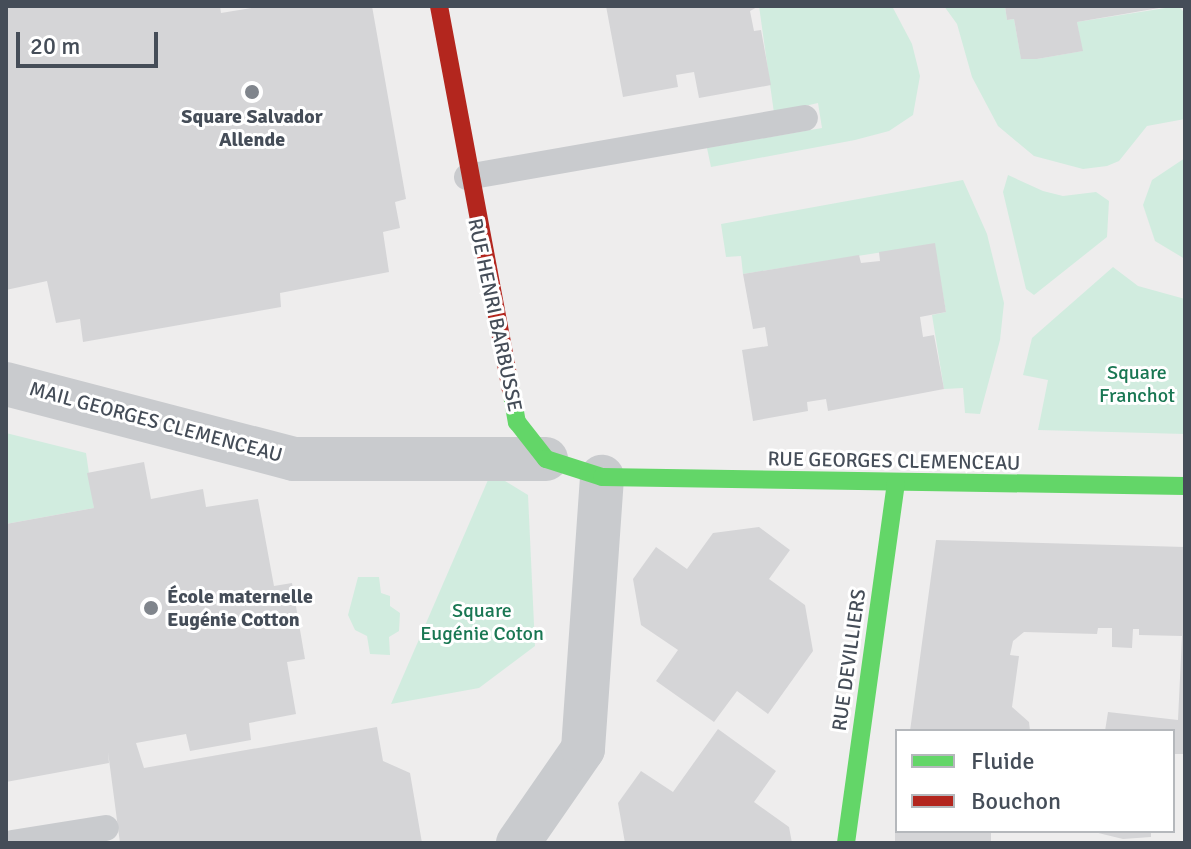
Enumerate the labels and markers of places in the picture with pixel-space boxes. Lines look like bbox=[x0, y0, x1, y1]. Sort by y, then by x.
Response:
marker: Square Salvador Allende bbox=[243, 83, 261, 101]
place label: Square Salvador Allende bbox=[181, 104, 323, 151]
place label: École maternelle Eugénie Cotton bbox=[167, 584, 313, 631]
marker: École maternelle Eugénie Cotton bbox=[142, 599, 160, 617]

